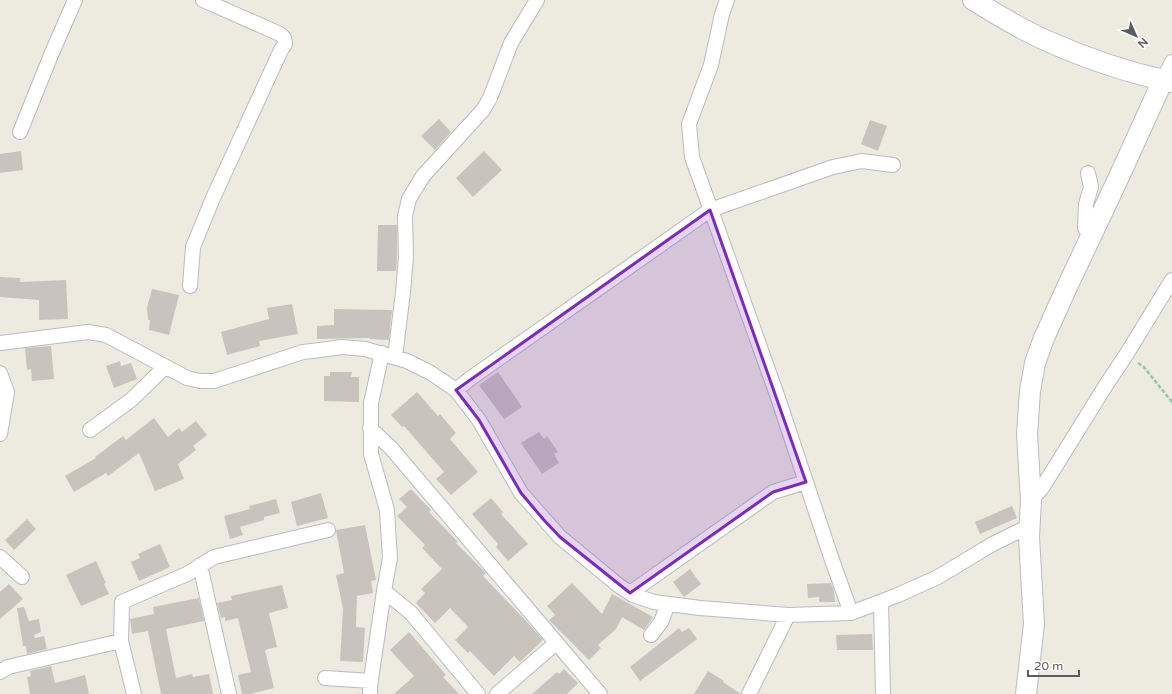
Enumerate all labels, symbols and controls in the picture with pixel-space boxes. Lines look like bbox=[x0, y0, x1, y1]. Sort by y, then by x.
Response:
north arrow bbox=[1116, 16, 1156, 56]
text: N bbox=[1135, 35, 1150, 50]
scale bar bbox=[1028, 652, 1079, 678]
text: 20 m bbox=[1034, 659, 1063, 673]

